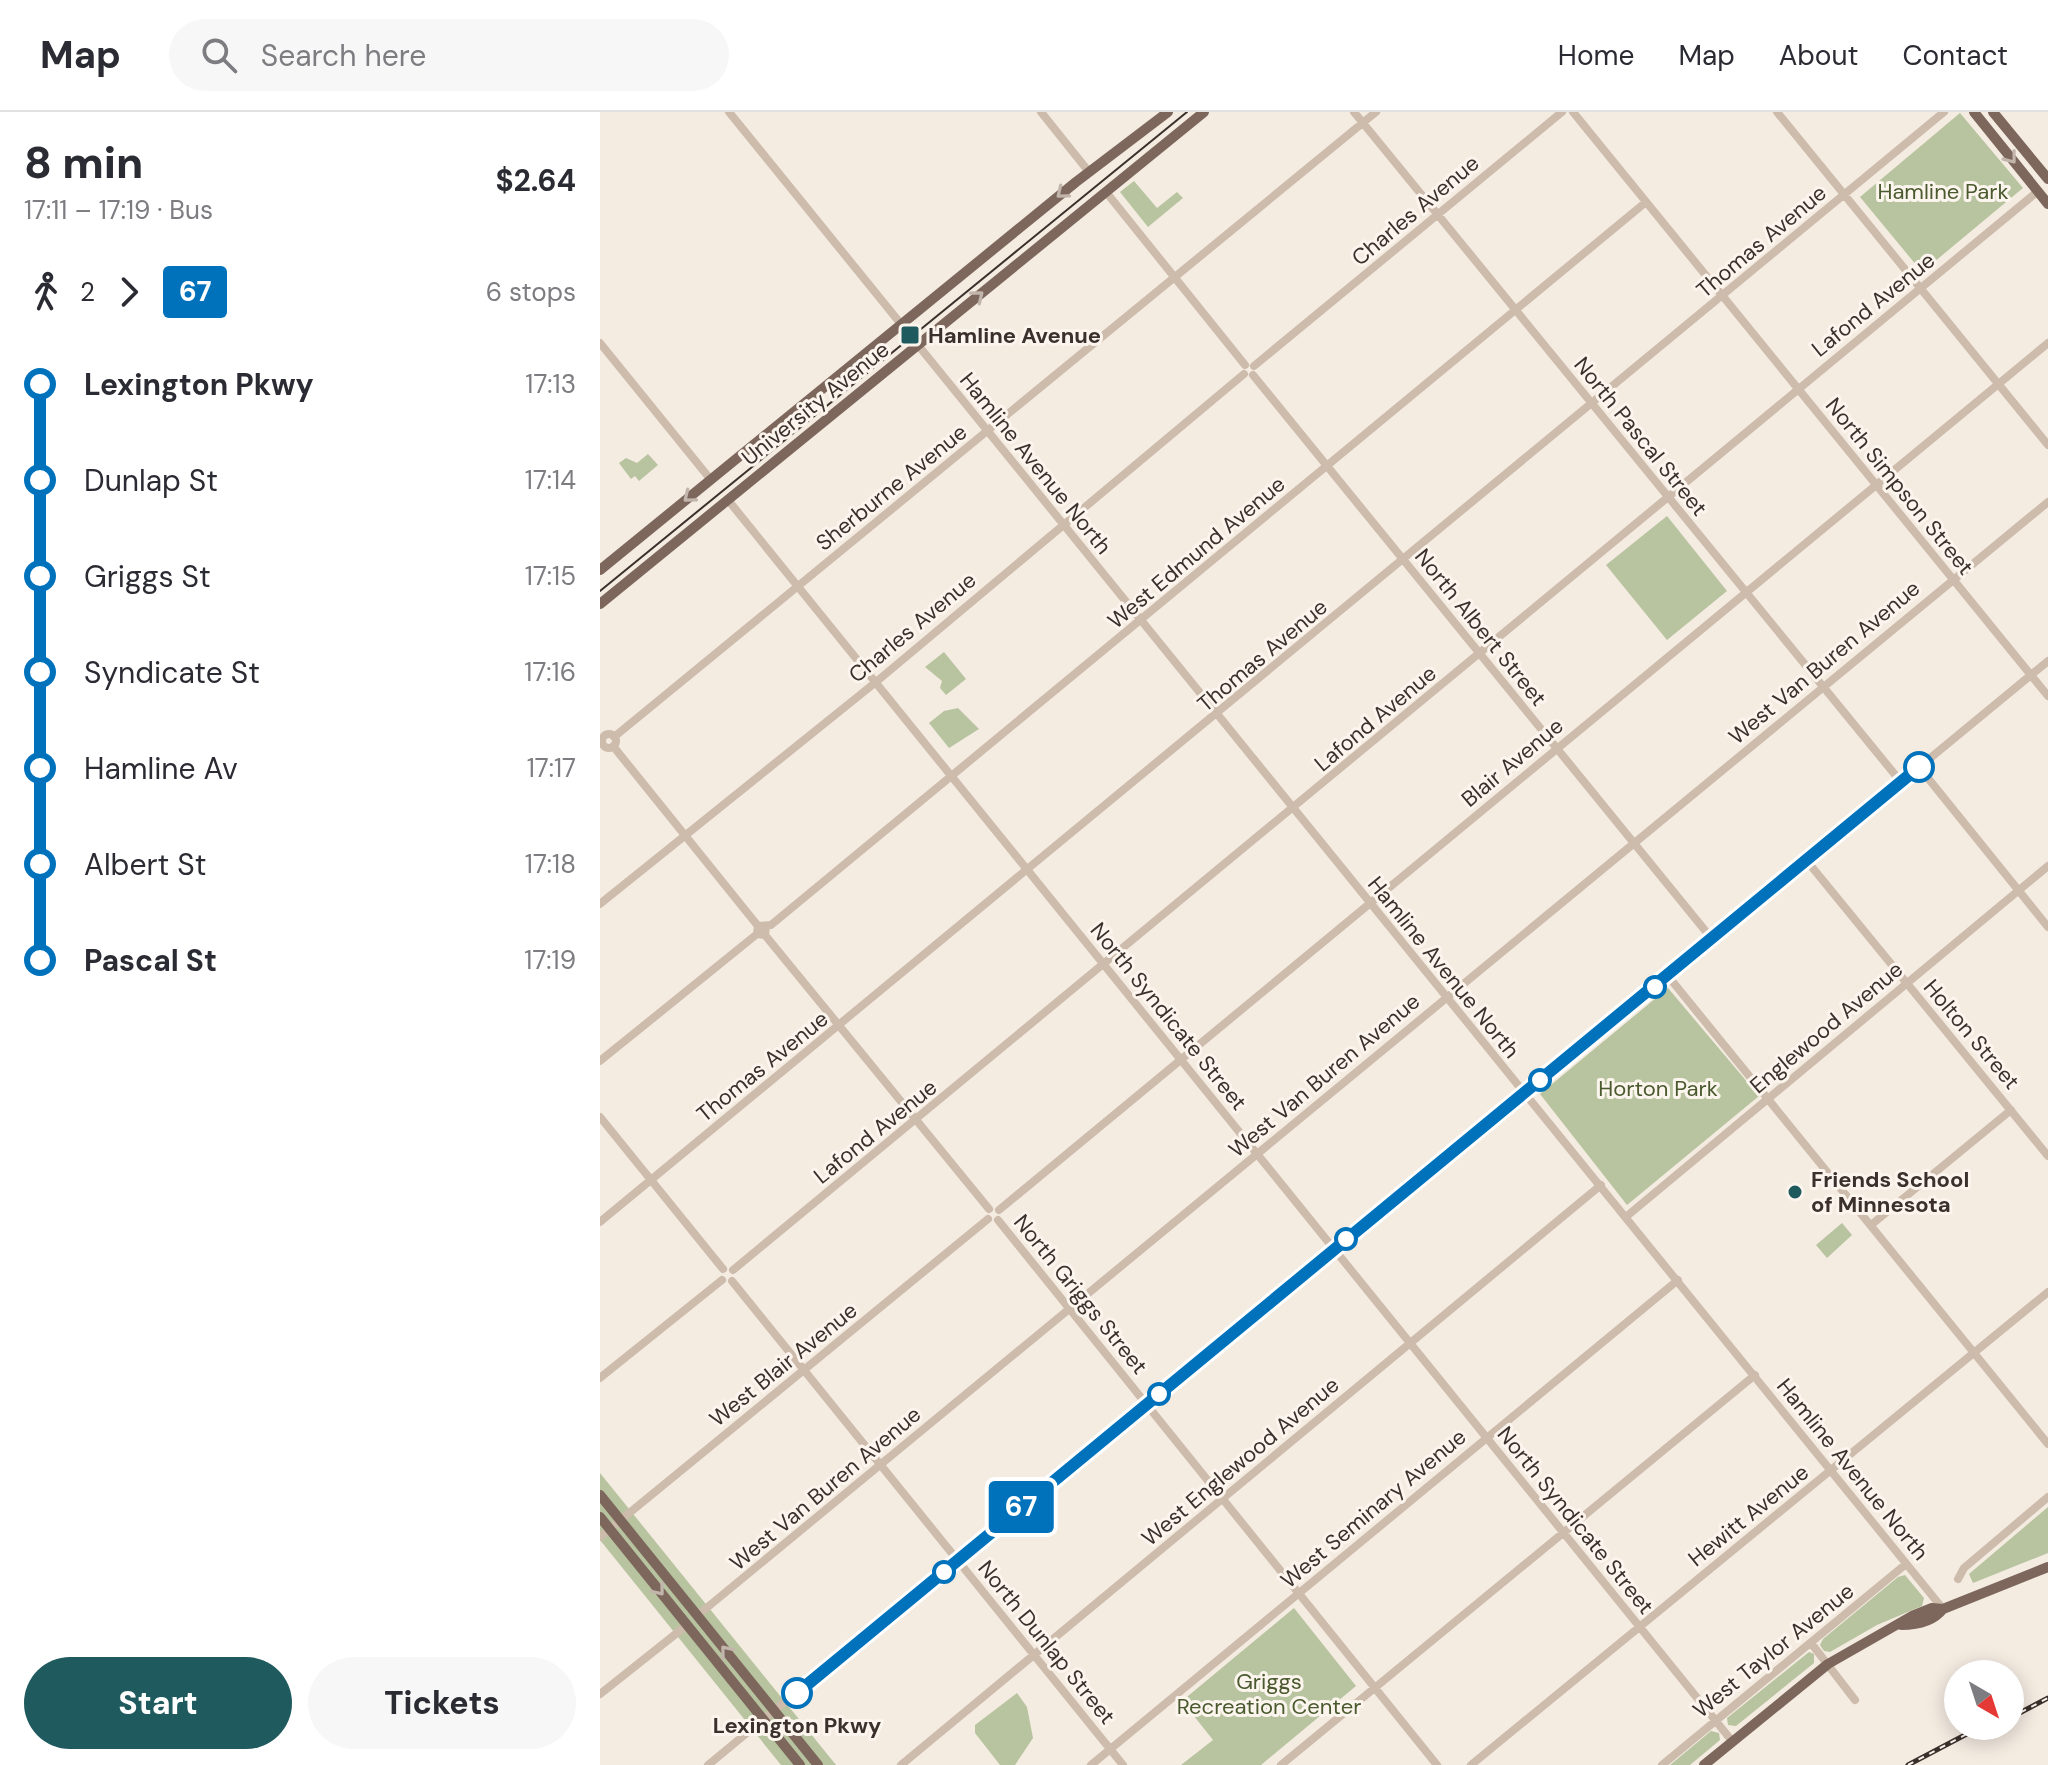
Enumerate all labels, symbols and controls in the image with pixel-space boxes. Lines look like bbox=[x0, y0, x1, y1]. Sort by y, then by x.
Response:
search box bbox=[169, 19, 729, 91]
text: Map bbox=[40, 30, 121, 80]
icon: search bbox=[197, 33, 241, 77]
text: Search here bbox=[261, 36, 426, 75]
text: Home bbox=[1558, 37, 1634, 74]
text: Map bbox=[1678, 37, 1735, 74]
text: About bbox=[1779, 37, 1858, 74]
text: Contact bbox=[1902, 37, 2008, 74]
text: 8 min bbox=[24, 134, 143, 192]
street label: Charles Avenue bbox=[1346, 149, 1485, 272]
one-way arrow bbox=[2001, 149, 2015, 164]
text: $2.64 bbox=[495, 161, 576, 200]
park label: Hamline Park bbox=[1877, 177, 2009, 206]
street label: Thomas Avenue bbox=[1690, 178, 1832, 304]
one-way arrow bbox=[1056, 184, 1071, 198]
text: 17:11 – 17:19 · Bus bbox=[24, 193, 213, 227]
street label: Lafond Avenue bbox=[1806, 246, 1941, 363]
icon: walk bbox=[24, 270, 68, 314]
icon: forward bbox=[107, 270, 151, 314]
text: 67 bbox=[179, 273, 211, 310]
text: 2 bbox=[80, 275, 95, 309]
text: 6 stops bbox=[486, 275, 576, 309]
one-way arrow bbox=[969, 291, 984, 306]
place label: Hamline Avenue bbox=[928, 321, 1101, 350]
marker: Hamline Avenue bbox=[899, 324, 921, 346]
street label: University Avenue bbox=[736, 335, 895, 472]
street label: North Pascal Street bbox=[1568, 351, 1714, 522]
text: Lexington Pkwy bbox=[84, 365, 314, 404]
street label: Hamline Avenue North bbox=[953, 366, 1118, 560]
text: 17:13 bbox=[525, 367, 576, 401]
street label: North Simpson Street bbox=[1819, 392, 1980, 581]
street label: Sherburne Avenue bbox=[810, 417, 973, 557]
text: Dunlap St bbox=[84, 461, 218, 500]
text: 17:14 bbox=[525, 463, 576, 497]
street label: West Edmund Avenue bbox=[1102, 470, 1291, 635]
one-way arrow bbox=[684, 488, 699, 502]
street label: North Albert Street bbox=[1408, 543, 1553, 712]
text: Griggs St bbox=[84, 557, 211, 596]
text: 17:15 bbox=[525, 559, 576, 593]
street label: Charles Avenue bbox=[843, 566, 982, 689]
street label: West Van Buren Avenue bbox=[1723, 574, 1926, 751]
street label: Thomas Avenue bbox=[1191, 592, 1333, 718]
text: Syndicate St bbox=[84, 653, 260, 692]
text: 17:16 bbox=[524, 655, 576, 689]
street label: Lafond Avenue bbox=[1308, 659, 1442, 778]
street label: Blair Avenue bbox=[1455, 711, 1569, 813]
text: Hamline Av bbox=[84, 749, 238, 788]
text: 17:17 bbox=[527, 751, 576, 785]
unlabelled marker bbox=[1904, 752, 1934, 782]
text: Albert St bbox=[84, 845, 206, 884]
text: 17:18 bbox=[525, 847, 576, 881]
street label: Hamline Avenue North bbox=[1361, 870, 1526, 1064]
street label: North Syndicate Street bbox=[1084, 916, 1253, 1116]
text: Pascal St bbox=[84, 941, 217, 980]
text: 17:19 bbox=[524, 943, 576, 977]
street label: Englewood Avenue bbox=[1744, 955, 1909, 1100]
street label: Holton Street bbox=[1917, 973, 2026, 1095]
unlabelled marker bbox=[1644, 976, 1666, 998]
street label: West Van Buren Avenue bbox=[1223, 987, 1426, 1164]
street label: Thomas Avenue bbox=[691, 1004, 834, 1128]
unlabelled marker bbox=[1529, 1069, 1551, 1091]
street label: Lafond Avenue bbox=[808, 1073, 943, 1190]
park label: Horton Park bbox=[1598, 1074, 1718, 1103]
place label: Friends School of Minnesota bbox=[1811, 1165, 1969, 1219]
marker: Friends School of Minnesota bbox=[1786, 1183, 1804, 1201]
street label: North Griggs Street bbox=[1007, 1208, 1154, 1380]
unlabelled marker bbox=[1335, 1228, 1357, 1250]
street label: West Blair Avenue bbox=[704, 1296, 863, 1433]
street label: West Englewood Avenue bbox=[1136, 1370, 1345, 1552]
street label: Hamline Avenue North bbox=[1770, 1372, 1935, 1566]
unlabelled marker bbox=[1148, 1383, 1170, 1405]
street label: West Van Buren Avenue bbox=[724, 1400, 927, 1577]
street label: North Syndicate Street bbox=[1491, 1420, 1660, 1620]
street label: West Seminary Avenue bbox=[1275, 1422, 1472, 1595]
street label: Hewitt Avenue bbox=[1682, 1458, 1815, 1573]
line badge: 67 bbox=[985, 1481, 1057, 1533]
text: 67 bbox=[1005, 1488, 1037, 1525]
street label: North Dunlap Street bbox=[972, 1554, 1122, 1730]
unlabelled marker bbox=[933, 1561, 955, 1583]
street label: West Taylor Avenue bbox=[1687, 1577, 1860, 1724]
one-way arrow bbox=[649, 1581, 663, 1596]
one-way arrow bbox=[721, 1645, 736, 1660]
button: Start bbox=[24, 1657, 292, 1749]
button: Tickets bbox=[308, 1657, 576, 1749]
north arrow bbox=[1944, 1660, 2024, 1740]
map controls bbox=[1944, 1660, 2024, 1740]
park label: Griggs Recreation Center bbox=[1177, 1667, 1361, 1721]
marker: Lexington Pkwy bbox=[782, 1678, 812, 1708]
place label: Lexington Pkwy bbox=[713, 1711, 881, 1740]

